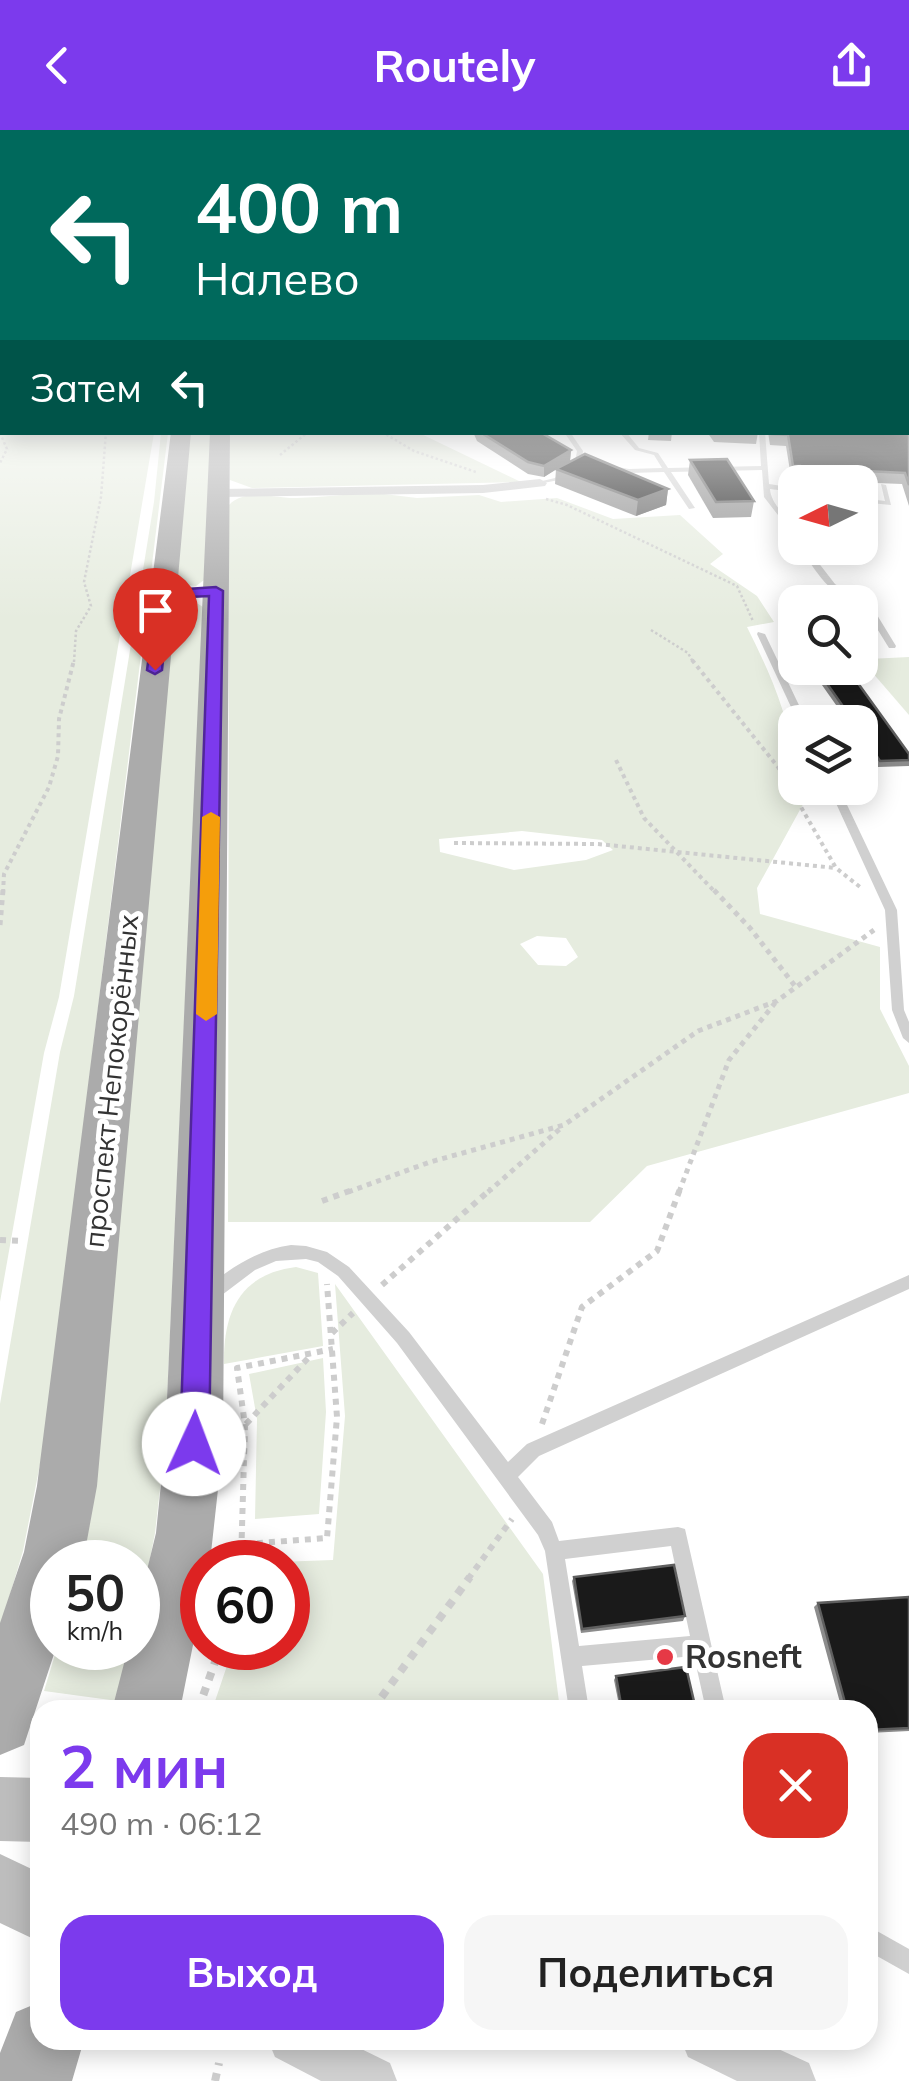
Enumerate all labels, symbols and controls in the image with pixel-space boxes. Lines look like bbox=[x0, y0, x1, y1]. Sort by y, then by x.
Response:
text: Routely bbox=[373, 37, 536, 93]
icon: back bbox=[30, 38, 85, 93]
icon: share bbox=[824, 38, 879, 93]
text: 400 m bbox=[195, 163, 403, 251]
icon: left bbox=[30, 170, 160, 300]
text: Налево bbox=[195, 250, 360, 306]
icon: left bbox=[162, 360, 217, 415]
text: Затем bbox=[30, 364, 142, 412]
north arrow bbox=[778, 465, 878, 565]
map controls bbox=[778, 465, 878, 805]
pin bbox=[113, 568, 198, 671]
icon: arrive bbox=[128, 583, 183, 638]
button: search bbox=[778, 585, 878, 685]
button: layers bbox=[778, 705, 878, 805]
street label: проспект Непокорённых bbox=[76, 913, 145, 1249]
position arrow bbox=[142, 1392, 246, 1496]
speed limit sign: 60 bbox=[180, 1540, 310, 1670]
text: 50 bbox=[65, 1561, 125, 1624]
text: km/h bbox=[67, 1615, 123, 1646]
place label: Rosneft bbox=[685, 1636, 802, 1676]
marker: Rosneft bbox=[654, 1646, 676, 1668]
text: 2 мин bbox=[60, 1728, 228, 1803]
button: close bbox=[743, 1733, 848, 1838]
text: 490 m · 06:12 bbox=[60, 1803, 262, 1843]
button: Выход bbox=[60, 1915, 444, 2030]
button: Поделиться bbox=[464, 1915, 848, 2030]

